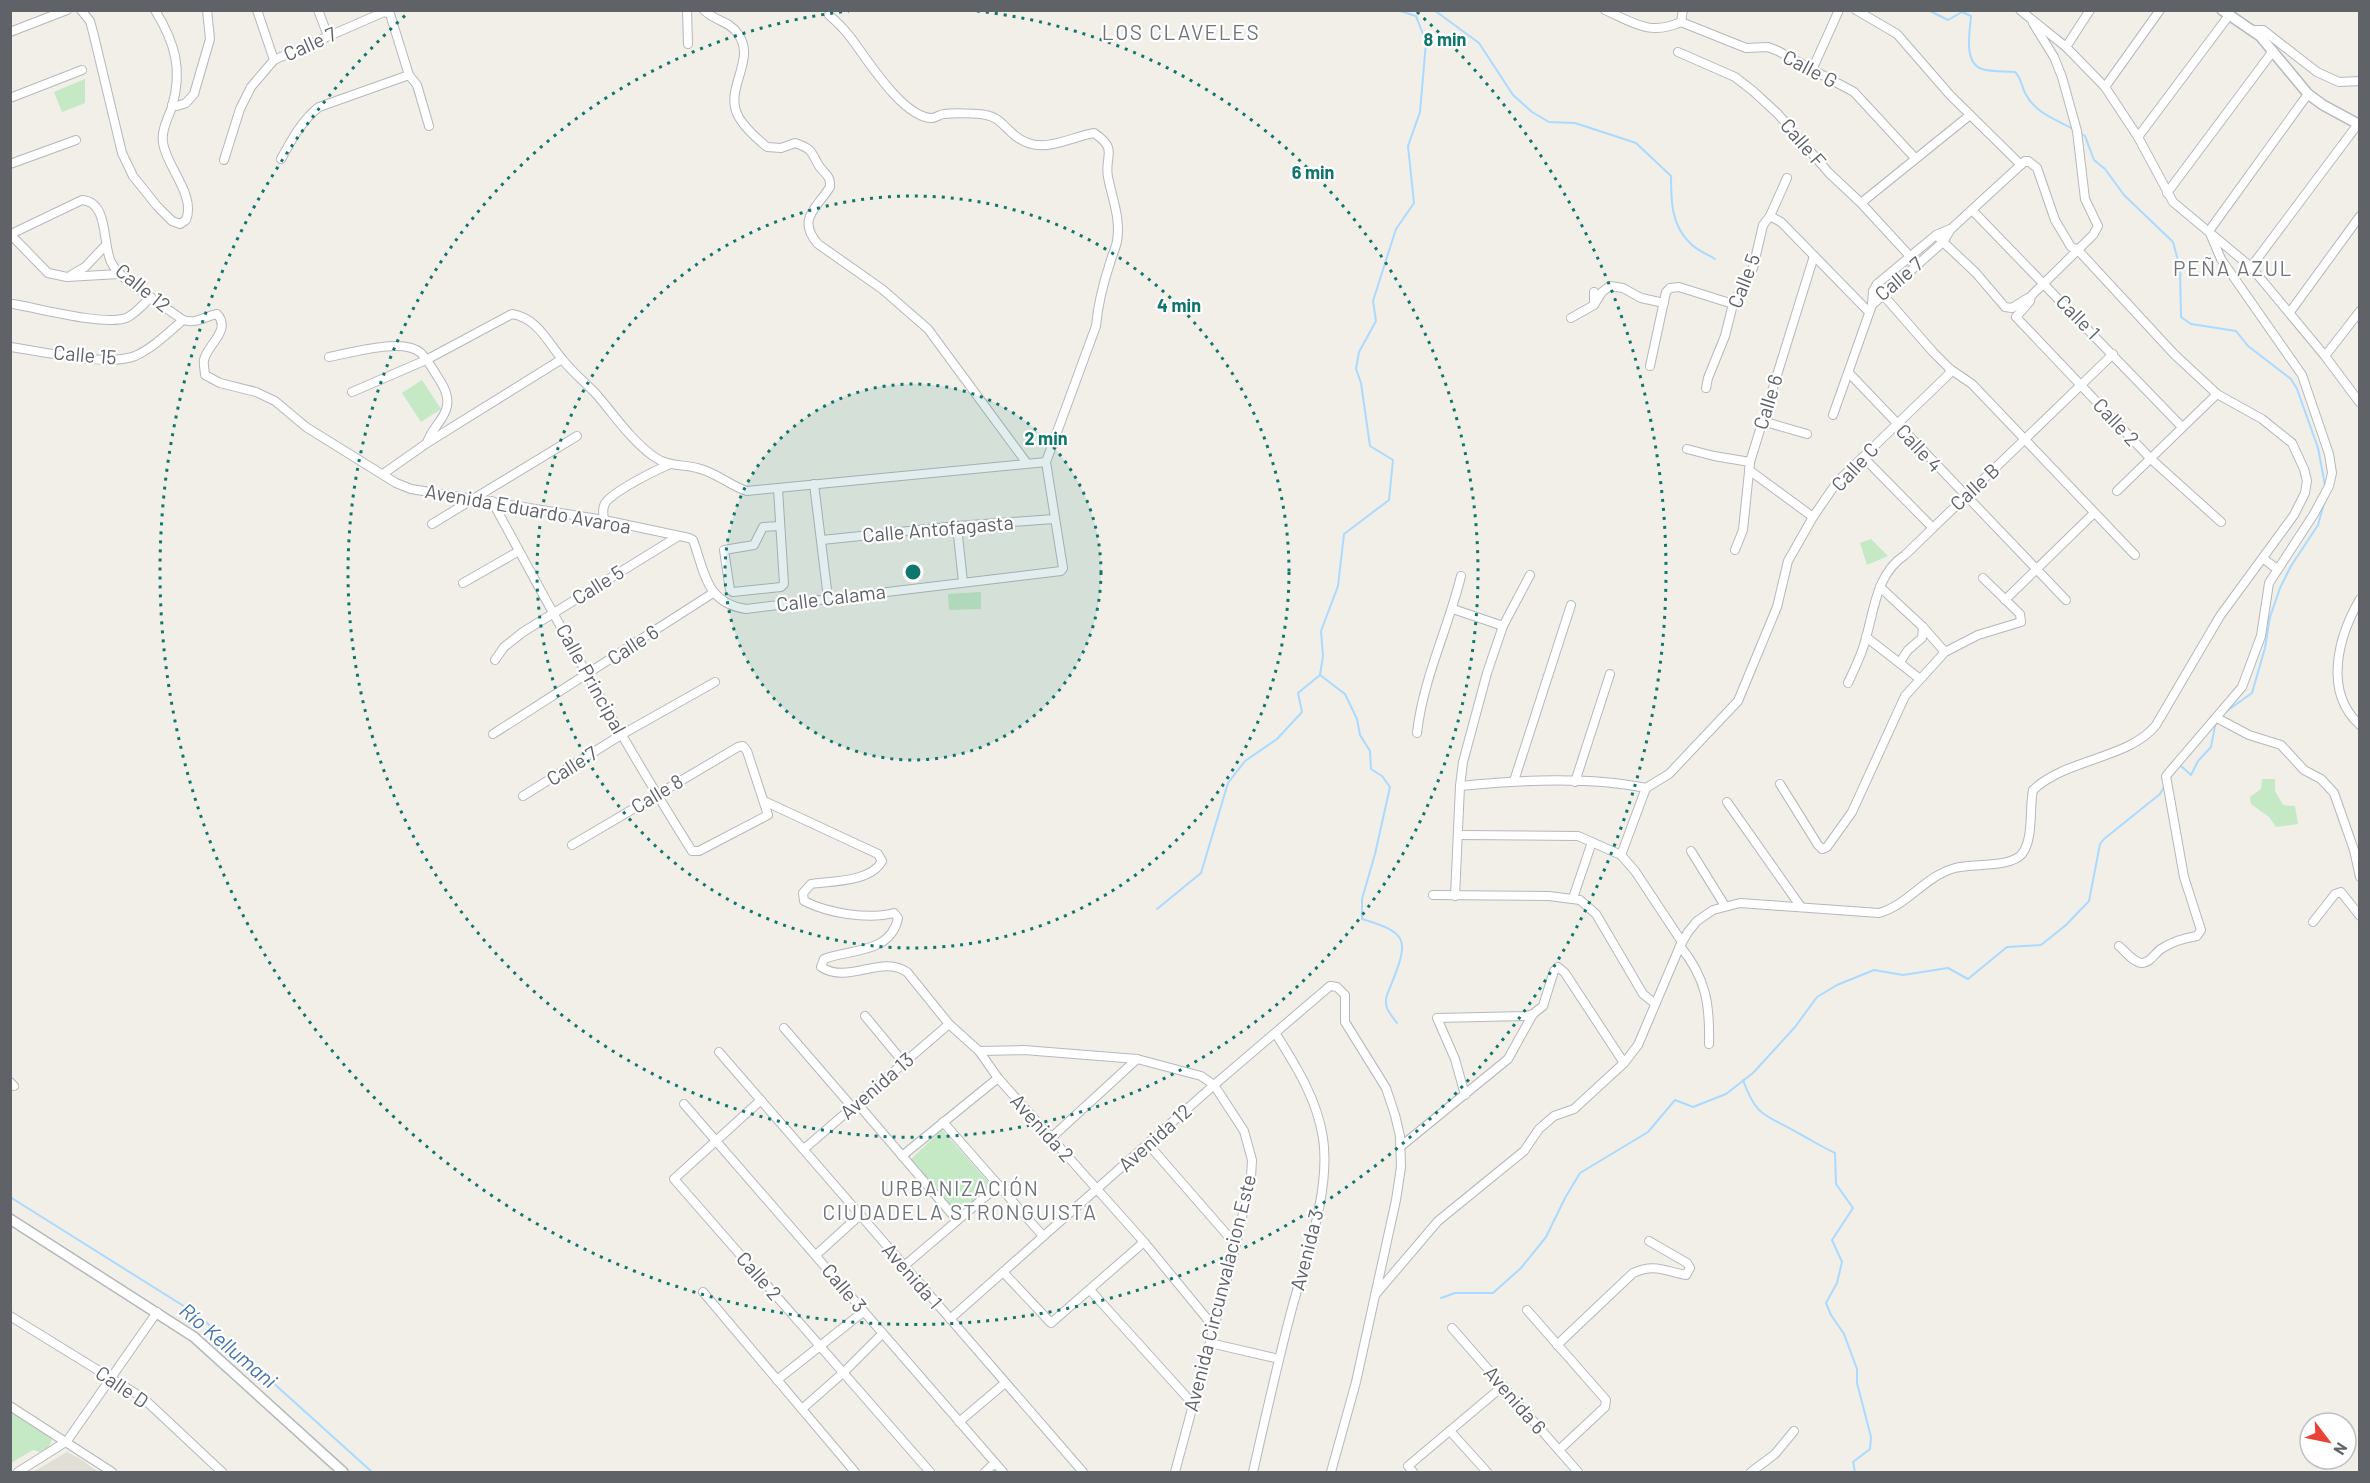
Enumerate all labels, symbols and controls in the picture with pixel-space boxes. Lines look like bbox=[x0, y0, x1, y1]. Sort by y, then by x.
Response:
district label: LOS CLAVELES bbox=[1102, 19, 1260, 44]
street label: Calle 7 bbox=[279, 21, 340, 65]
text: 8 min bbox=[1424, 28, 1466, 50]
street label: Calle G bbox=[1779, 44, 1842, 92]
street label: Calle F bbox=[1776, 113, 1832, 172]
text: 6 min bbox=[1292, 161, 1334, 183]
street label: Calle 5 bbox=[1722, 250, 1764, 311]
street label: Calle 7 bbox=[1869, 251, 1928, 305]
district label: PEÑA AZUL bbox=[2173, 255, 2293, 280]
street label: Calle 12 bbox=[111, 258, 176, 317]
street label: Calle 1 bbox=[2052, 289, 2106, 344]
text: 4 min bbox=[1157, 294, 1201, 316]
street label: Calle 15 bbox=[52, 339, 118, 369]
street label: Calle 6 bbox=[1747, 371, 1787, 432]
street label: Calle 2 bbox=[2089, 392, 2145, 450]
street label: Calle 4 bbox=[1891, 418, 1948, 476]
text: 2 min bbox=[1024, 427, 1068, 449]
street label: Calle C bbox=[1826, 437, 1883, 496]
street label: Calle B bbox=[1945, 458, 2004, 515]
street label: Avenida Eduardo Avaroa bbox=[423, 478, 633, 538]
street label: Calle Antofagasta bbox=[861, 509, 1015, 547]
street label: Calle 5 bbox=[567, 559, 628, 609]
centre of rings bbox=[903, 562, 923, 582]
street label: Calle Calama bbox=[775, 578, 887, 616]
street label: Calle Principal bbox=[552, 619, 632, 738]
street label: Calle 6 bbox=[602, 619, 663, 670]
street label: Calle 7 bbox=[542, 740, 602, 790]
street label: Calle 8 bbox=[626, 768, 687, 818]
street label: Avenida 13 bbox=[835, 1047, 918, 1124]
street label: Avenida 2 bbox=[1006, 1088, 1079, 1166]
street label: Avenida 12 bbox=[1113, 1098, 1196, 1176]
street label: Avenida Circunvalacion Este bbox=[1178, 1172, 1260, 1414]
district label: URBANIZACIÓN CIUDADELA STRONGUISTA bbox=[822, 1175, 1098, 1224]
street label: Avenida 3 bbox=[1284, 1207, 1328, 1293]
street label: Avenida 1 bbox=[878, 1238, 948, 1313]
street label: Calle 2 bbox=[732, 1246, 787, 1305]
street label: Calle 3 bbox=[817, 1258, 872, 1317]
water label: Río Kellumani bbox=[175, 1297, 283, 1393]
street label: Calle D bbox=[92, 1360, 153, 1412]
street label: Avenida 6 bbox=[1480, 1360, 1552, 1438]
north arrow bbox=[2298, 1411, 2358, 1471]
text: N bbox=[2330, 1440, 2352, 1459]

